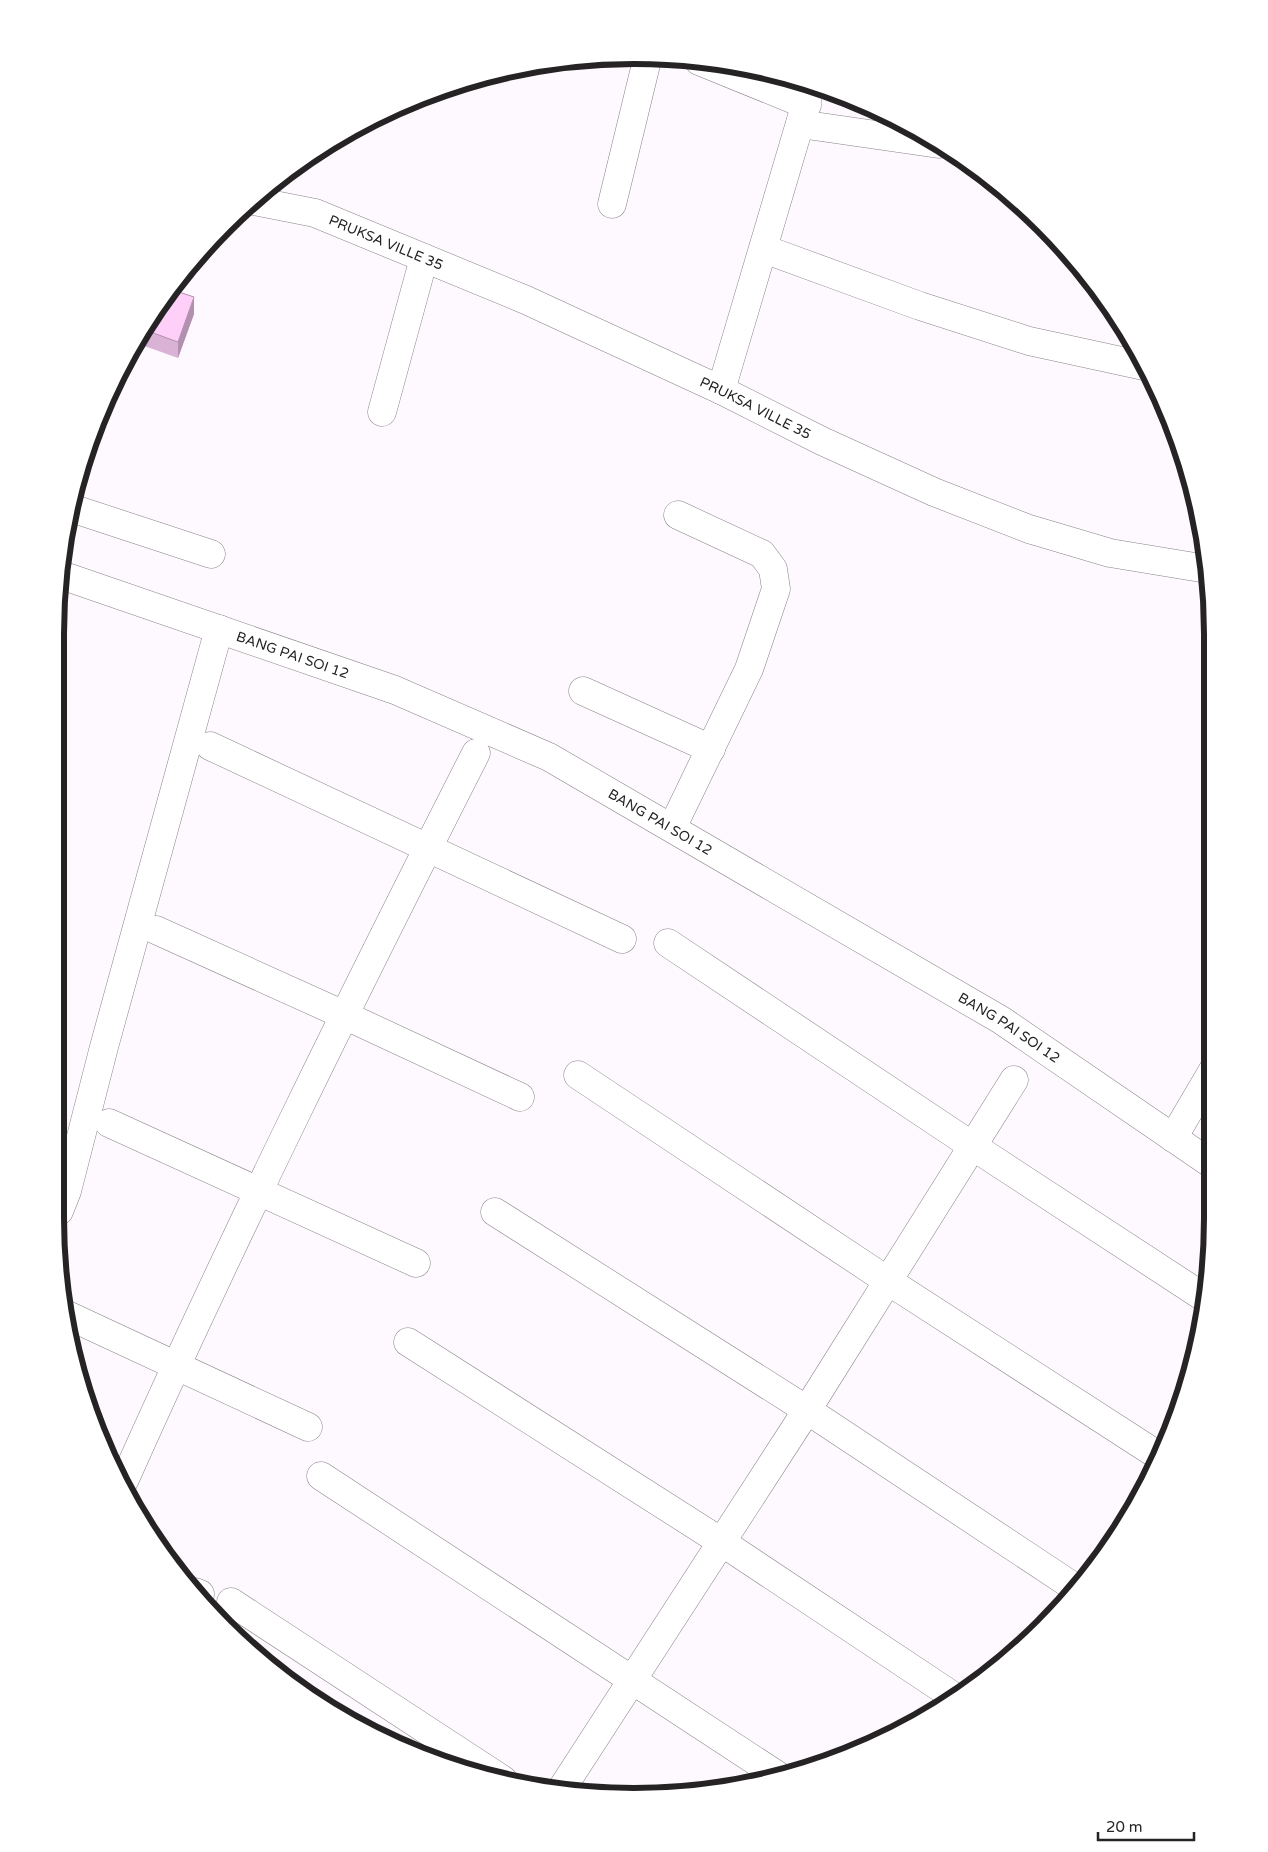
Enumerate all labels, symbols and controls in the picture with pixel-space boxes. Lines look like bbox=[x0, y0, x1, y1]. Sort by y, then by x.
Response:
street label: PRUKSA VILLE 35 bbox=[326, 212, 446, 274]
street label: PRUKSA VILLE 35 bbox=[697, 373, 814, 443]
street label: BANG PAI SOI 12 bbox=[234, 628, 351, 682]
street label: BANG PAI SOI 12 bbox=[605, 785, 715, 859]
street label: BANG PAI SOI 12 bbox=[955, 989, 1063, 1067]
scale bar bbox=[1098, 1810, 1194, 1842]
text: 20 m bbox=[1106, 1818, 1143, 1836]

